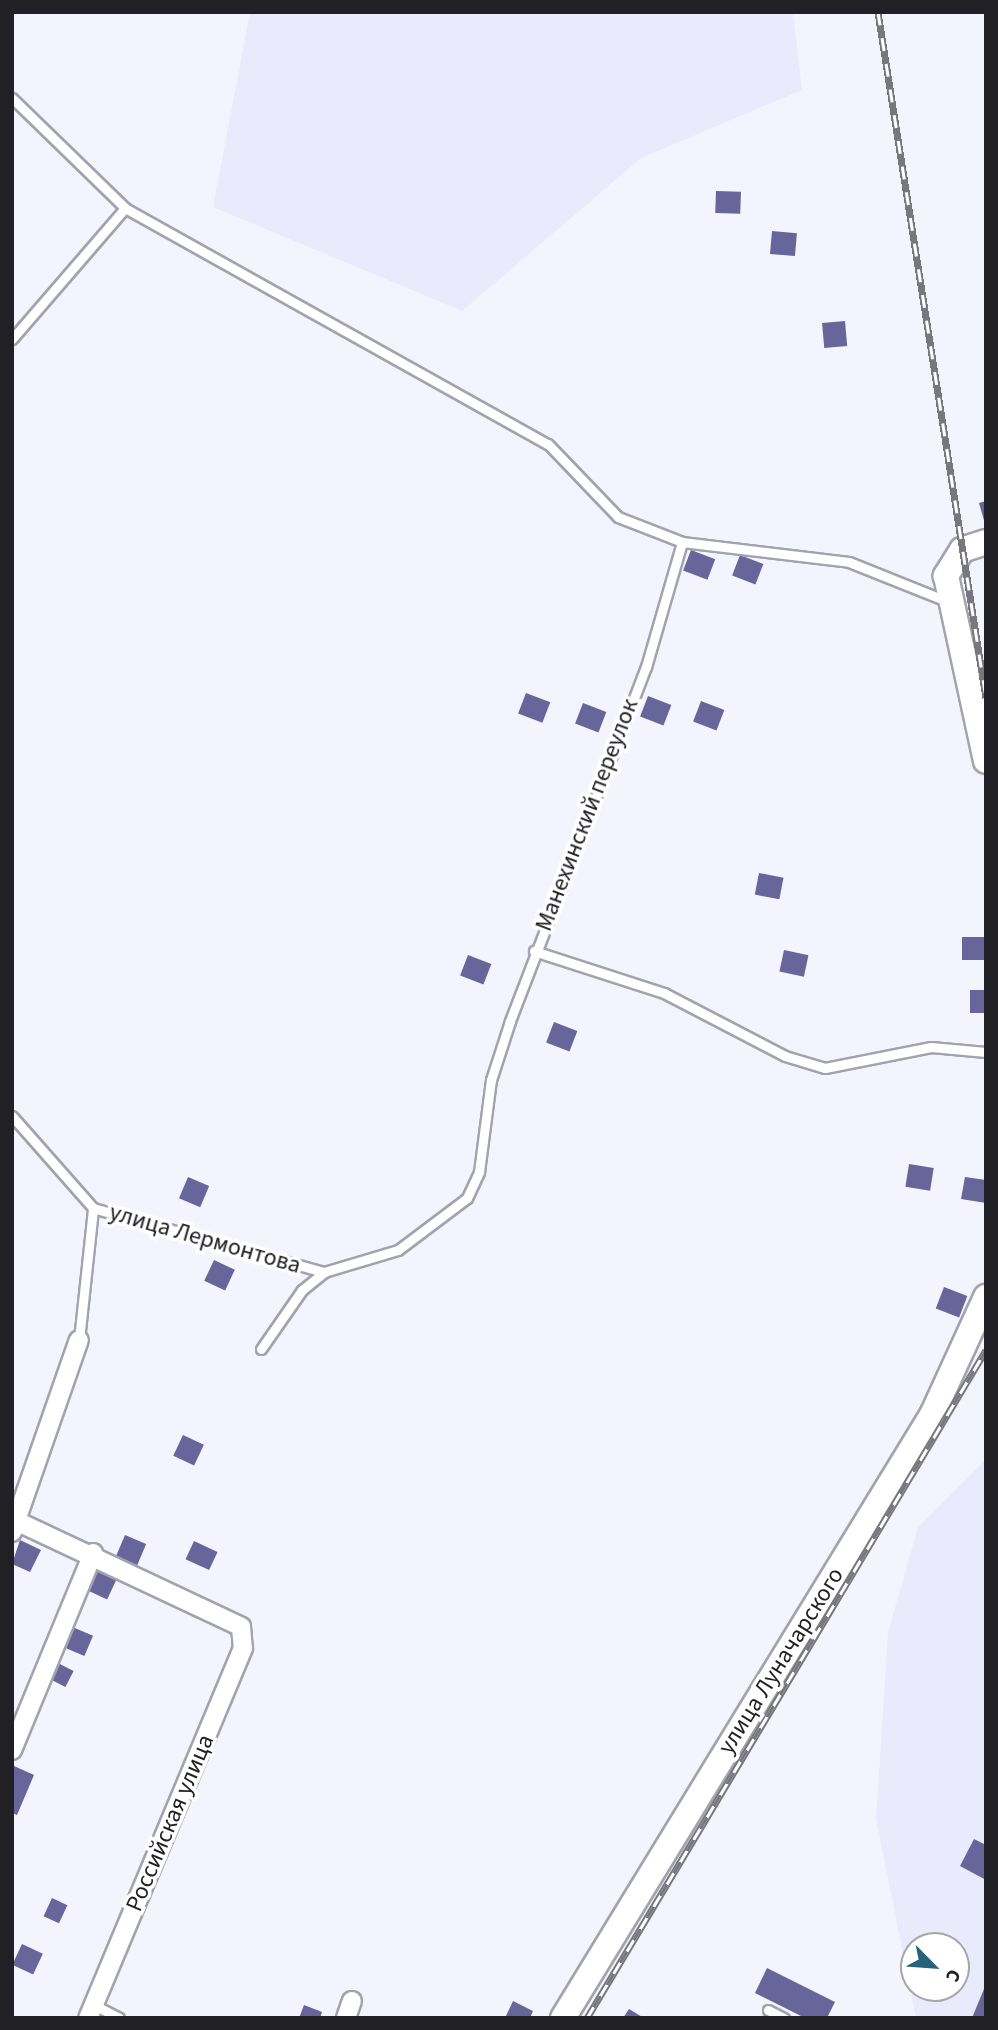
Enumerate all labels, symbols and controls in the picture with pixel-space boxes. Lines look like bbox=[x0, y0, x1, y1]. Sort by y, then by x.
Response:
street label: Манехинский переулок bbox=[529, 695, 645, 935]
street label: улица Лермонтова bbox=[106, 1198, 304, 1280]
street label: улица Луначарского bbox=[712, 1562, 850, 1760]
street label: Российская улица bbox=[120, 1730, 220, 1916]
north arrow bbox=[900, 1932, 970, 2002]
text: С bbox=[938, 1965, 967, 1986]

